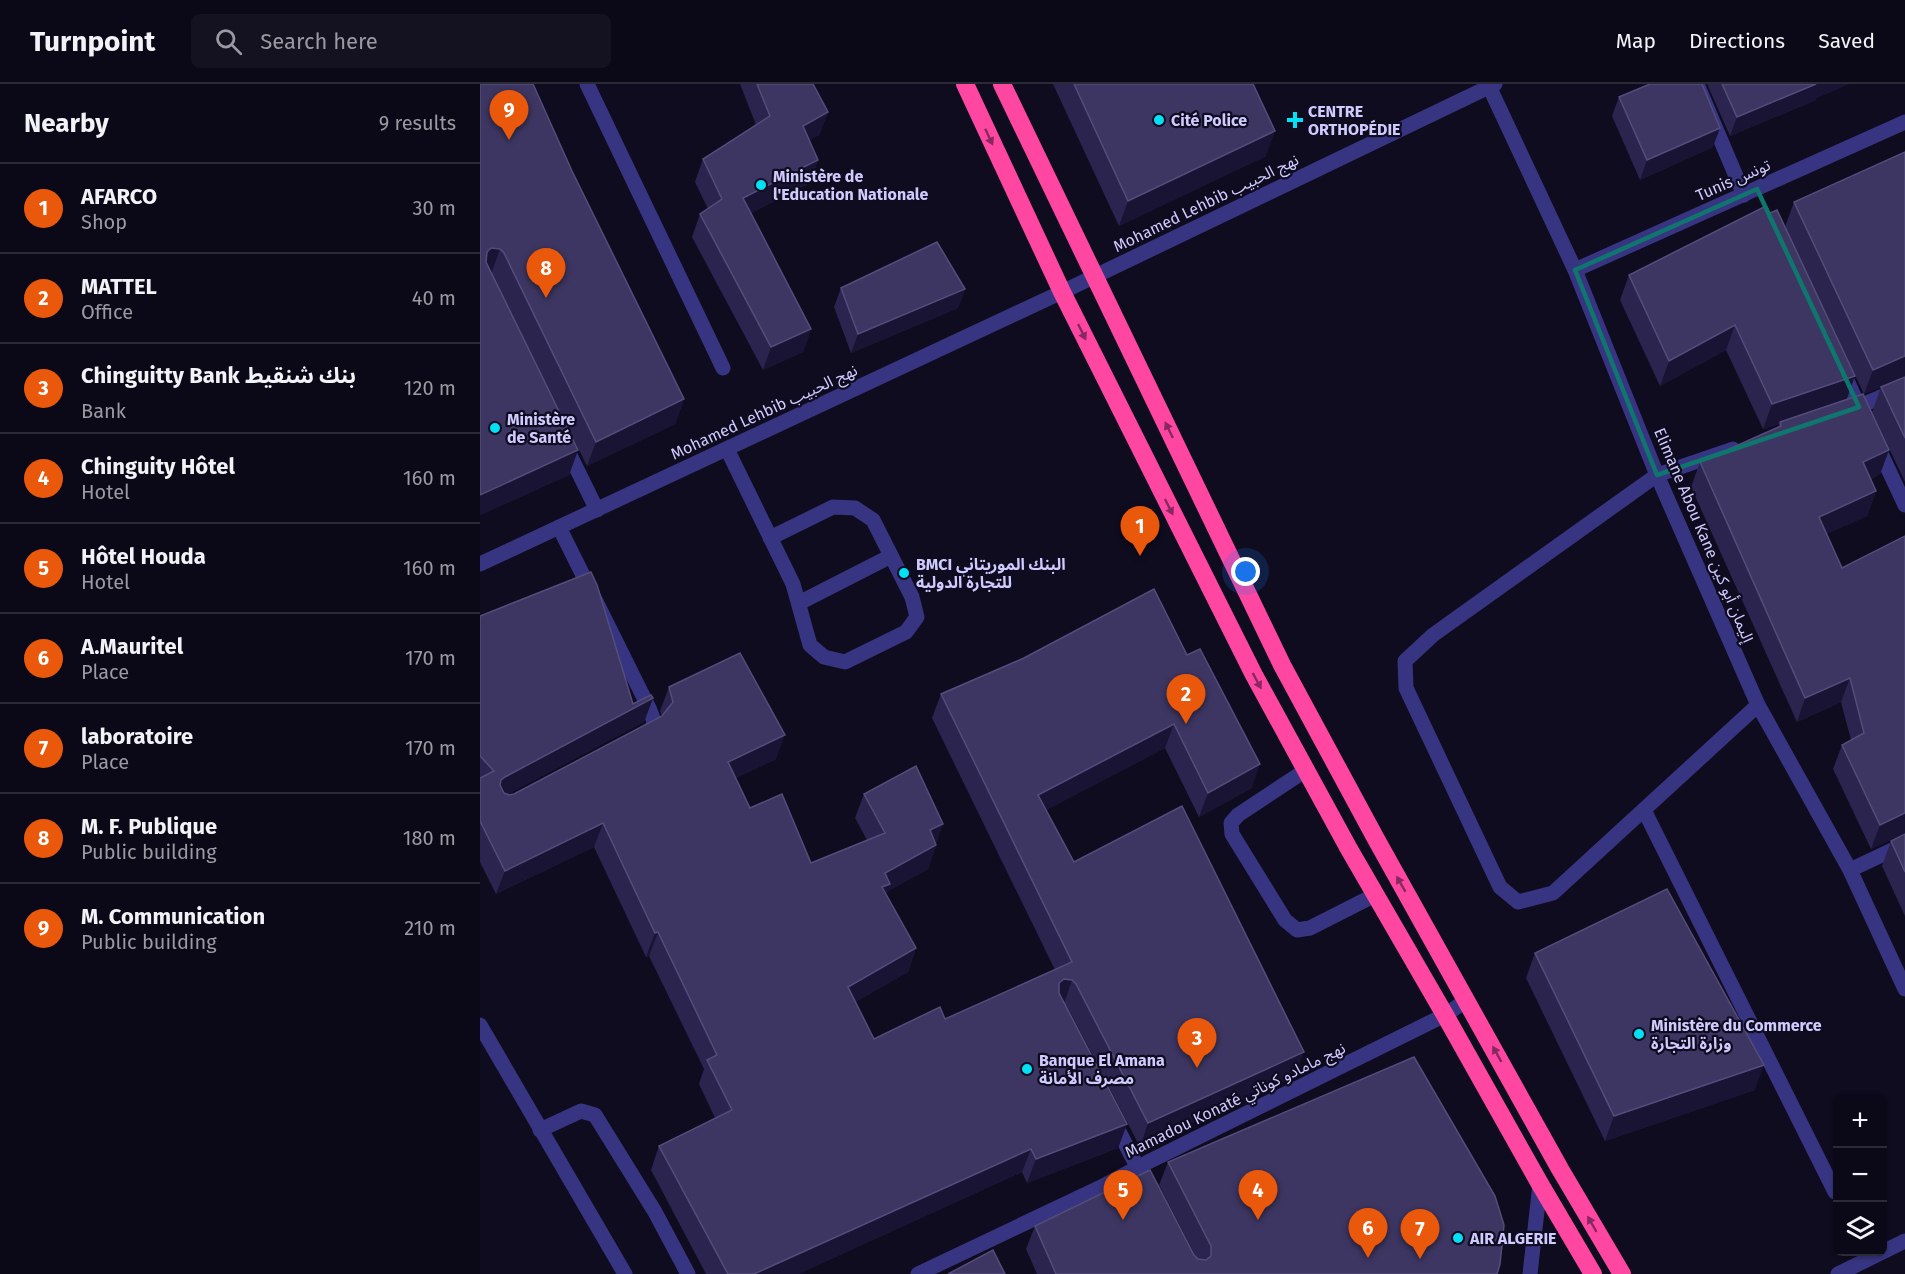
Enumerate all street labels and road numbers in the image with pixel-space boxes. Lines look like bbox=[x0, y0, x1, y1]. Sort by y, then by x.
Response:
street label: Mohamed Lehbib نهج الحبيب bbox=[1110, 150, 1303, 259]
street label: Tunis تونس bbox=[1693, 155, 1773, 205]
street label: Mohamed Lehbib نهج الحبيب bbox=[668, 360, 862, 466]
street label: Elimane Abou Kane إليمان أبو كين bbox=[1649, 425, 1758, 646]
street label: Mamadou Konaté نهج مامادو كوناتي bbox=[1122, 1038, 1350, 1164]

